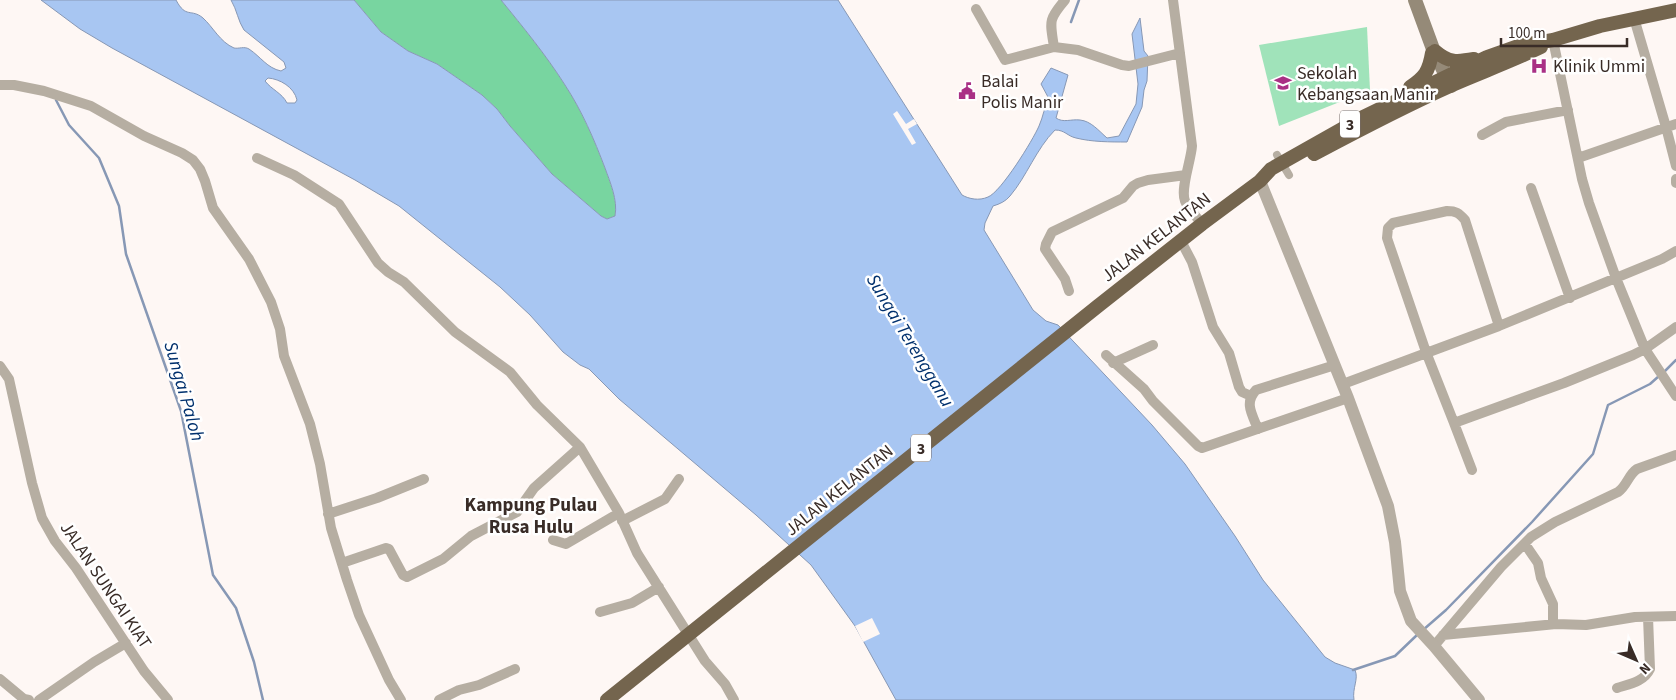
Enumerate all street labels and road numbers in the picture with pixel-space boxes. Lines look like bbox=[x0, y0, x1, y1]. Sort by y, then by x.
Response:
road number: 3 bbox=[1340, 110, 1360, 138]
street label: JALAN KELANTAN bbox=[1096, 187, 1216, 288]
road number: 3 bbox=[911, 434, 931, 462]
street label: JALAN KELANTAN bbox=[780, 439, 899, 542]
street label: JALAN SUNGAI KIAT bbox=[54, 517, 157, 654]

